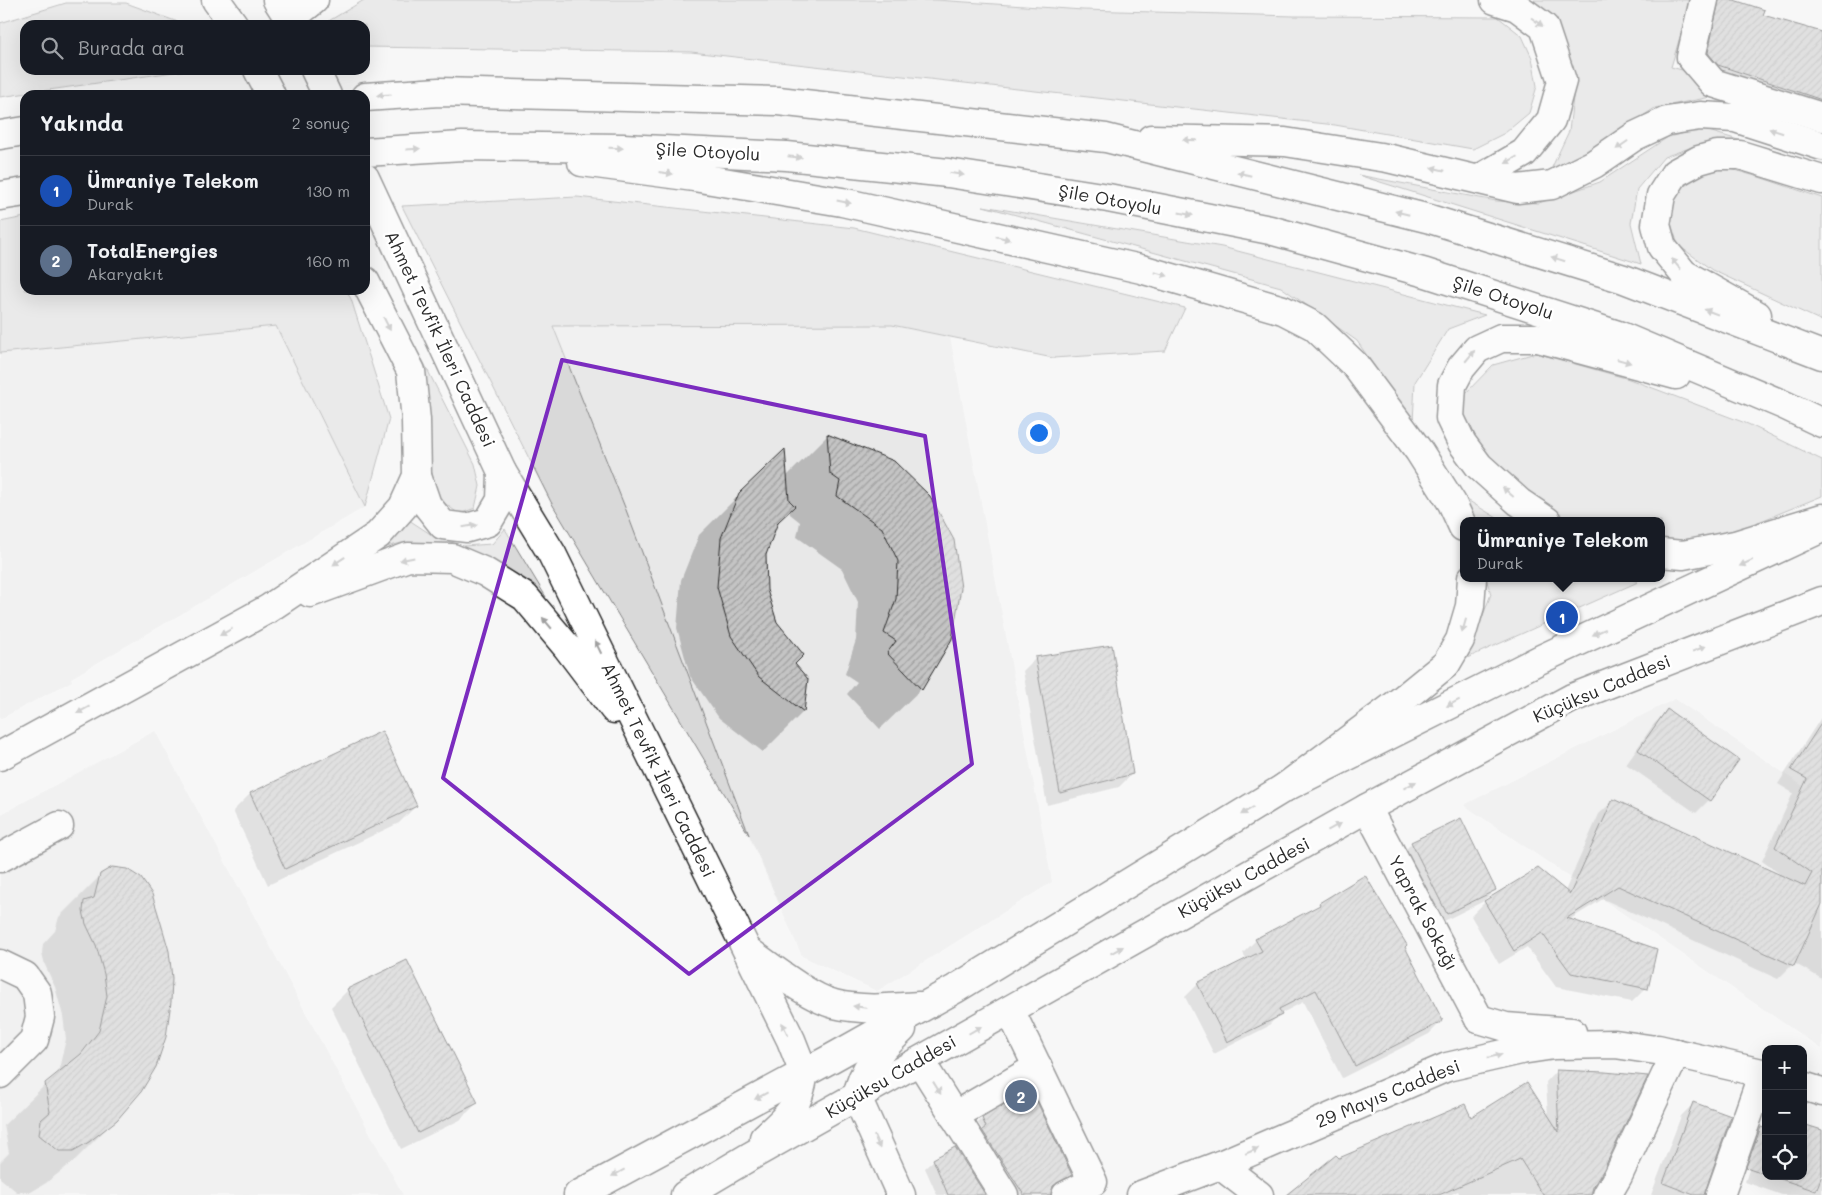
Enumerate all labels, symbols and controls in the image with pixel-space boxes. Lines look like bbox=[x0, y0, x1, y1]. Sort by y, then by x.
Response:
one-way arrow bbox=[1530, 17, 1543, 28]
search box bbox=[20, 20, 370, 75]
icon: search bbox=[38, 34, 66, 62]
text: Burada ara bbox=[78, 35, 185, 60]
one-way arrow bbox=[376, 92, 392, 100]
text: Yakında bbox=[40, 109, 124, 136]
text: 2 sonuç bbox=[292, 112, 350, 133]
one-way arrow bbox=[1768, 127, 1783, 134]
street label: Şile Otoyolu bbox=[655, 136, 761, 166]
one-way arrow bbox=[1182, 136, 1198, 144]
one-way arrow bbox=[1615, 140, 1629, 150]
one-way arrow bbox=[608, 144, 624, 152]
one-way arrow bbox=[406, 145, 422, 153]
one-way arrow bbox=[788, 153, 804, 161]
one-way arrow bbox=[1504, 156, 1519, 164]
one-way arrow bbox=[1430, 165, 1445, 173]
text: Ümraniye Telekom bbox=[87, 168, 259, 193]
one-way arrow bbox=[659, 169, 675, 177]
one-way arrow bbox=[1237, 170, 1252, 178]
one-way arrow bbox=[949, 171, 965, 179]
street label: Şile Otoyolu bbox=[1057, 178, 1164, 220]
text: 1 bbox=[52, 180, 60, 201]
text: 130 m bbox=[306, 180, 350, 201]
text: Durak bbox=[87, 193, 133, 214]
one-way arrow bbox=[837, 198, 852, 206]
one-way arrow bbox=[1394, 208, 1409, 216]
one-way arrow bbox=[1179, 210, 1195, 218]
street label: Ahmet Tevfik İleri Caddesi bbox=[380, 226, 502, 451]
one-way arrow bbox=[995, 234, 1011, 242]
text: TotalEnergies bbox=[87, 238, 218, 263]
text: 2 bbox=[52, 250, 60, 271]
text: 160 m bbox=[305, 250, 350, 271]
one-way arrow bbox=[1550, 254, 1565, 262]
one-way arrow bbox=[1670, 258, 1681, 271]
text: Akaryakıt bbox=[87, 263, 163, 284]
street label: Şile Otoyolu bbox=[1450, 270, 1557, 325]
one-way arrow bbox=[1154, 271, 1169, 279]
one-way arrow bbox=[1704, 308, 1718, 316]
one-way arrow bbox=[383, 317, 391, 332]
one-way arrow bbox=[1465, 350, 1476, 363]
one-way arrow bbox=[1617, 357, 1632, 365]
your location bbox=[1026, 420, 1052, 446]
one-way arrow bbox=[1502, 487, 1514, 498]
popup bbox=[1460, 517, 1665, 582]
one-way arrow bbox=[462, 522, 478, 530]
text: Ümraniye Telekom bbox=[1477, 527, 1648, 552]
text: Durak bbox=[1477, 552, 1523, 573]
one-way arrow bbox=[399, 555, 414, 563]
one-way arrow bbox=[332, 557, 345, 566]
one-way arrow bbox=[1739, 559, 1753, 567]
pin: 1 bbox=[1546, 598, 1578, 636]
one-way arrow bbox=[541, 616, 552, 629]
one-way arrow bbox=[1460, 618, 1468, 634]
one-way arrow bbox=[218, 628, 233, 636]
one-way arrow bbox=[1592, 628, 1606, 636]
one-way arrow bbox=[593, 640, 601, 654]
one-way arrow bbox=[1692, 645, 1707, 653]
street label: Küçüksu Caddesi bbox=[1529, 648, 1674, 728]
street label: Ahmet Tevfik İleri Caddesi bbox=[596, 658, 722, 881]
one-way arrow bbox=[1446, 699, 1460, 707]
one-way arrow bbox=[76, 706, 90, 714]
one-way arrow bbox=[1403, 781, 1417, 789]
one-way arrow bbox=[1240, 806, 1253, 815]
one-way arrow bbox=[1328, 822, 1341, 831]
street label: Küçüksu Caddesi bbox=[1173, 831, 1314, 923]
street label: Yaprak Sokağı bbox=[1383, 851, 1464, 974]
one-way arrow bbox=[1110, 945, 1123, 954]
one-way arrow bbox=[852, 1003, 868, 1011]
one-way arrow bbox=[781, 1022, 789, 1036]
one-way arrow bbox=[968, 1026, 983, 1034]
street label: Küçüksu Caddesi bbox=[821, 1029, 960, 1123]
map controls bbox=[1762, 1045, 1807, 1180]
button: + bbox=[1762, 1045, 1807, 1090]
one-way arrow bbox=[1487, 1052, 1502, 1060]
street label: 29 Mayıs Caddesi bbox=[1312, 1053, 1463, 1133]
pin: 2 bbox=[1005, 1077, 1037, 1115]
one-way arrow bbox=[933, 1082, 942, 1095]
button: − bbox=[1762, 1090, 1807, 1135]
one-way arrow bbox=[754, 1092, 769, 1100]
one-way arrow bbox=[873, 1135, 881, 1149]
button: locate bbox=[1762, 1135, 1807, 1180]
one-way arrow bbox=[1245, 1147, 1259, 1155]
one-way arrow bbox=[611, 1169, 625, 1177]

